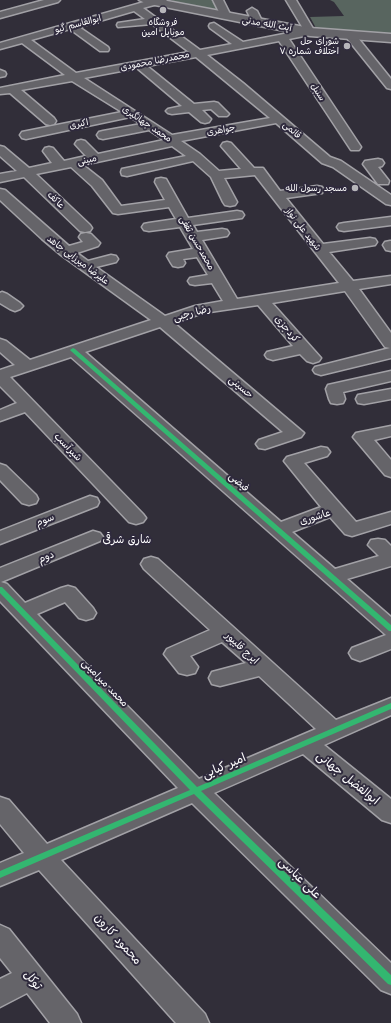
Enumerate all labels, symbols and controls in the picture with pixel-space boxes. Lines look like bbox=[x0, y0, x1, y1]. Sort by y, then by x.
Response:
marker: فروشگاه موبایل امین bbox=[158, 5, 168, 15]
street label: ابوالقاسم گیو bbox=[54, 13, 102, 35]
street label: آیت الله مدنی bbox=[241, 14, 293, 34]
place label: فروشگاه موبایل امین bbox=[142, 17, 184, 38]
place label: شورای حل اختلاف شماره ۷ bbox=[279, 36, 339, 57]
marker: شورای حل اختلاف شماره ۷ bbox=[342, 41, 352, 51]
street label: محمدرضا محمودی bbox=[120, 49, 190, 73]
street label: سنبل bbox=[308, 81, 328, 103]
street label: محمد جهانگیری bbox=[120, 104, 174, 144]
street label: اکبری bbox=[68, 117, 90, 131]
street label: قائمی bbox=[281, 119, 303, 141]
street label: جواهری bbox=[206, 122, 236, 138]
street label: مبینی bbox=[76, 153, 98, 167]
place label: مسجد رسول الله bbox=[285, 183, 347, 193]
marker: مسجد رسول الله bbox=[350, 183, 360, 193]
street label: عاکف bbox=[45, 189, 67, 211]
street label: شهید علی نواز bbox=[283, 205, 323, 253]
street label: محمدحسن ثقفی bbox=[177, 214, 217, 272]
street label: علیرضا میرزایی جاهد bbox=[45, 233, 111, 287]
street label: رضا رجبی bbox=[172, 302, 212, 324]
street label: کردجزی bbox=[272, 313, 302, 345]
street label: حسینی bbox=[226, 373, 256, 401]
street label: شیرآسب bbox=[52, 430, 84, 464]
street label: فیضی bbox=[226, 470, 252, 494]
street label: عاشوری bbox=[298, 507, 332, 527]
street label: سوم bbox=[34, 511, 56, 529]
district label: شارق شرقی bbox=[103, 533, 151, 547]
street label: دوم bbox=[36, 548, 56, 566]
street label: ایرج قلیپور bbox=[223, 629, 261, 667]
street label: محمد میرامینی bbox=[79, 657, 131, 709]
street label: ابوالفضل جهانی bbox=[314, 748, 382, 808]
street label: امیر کیایی bbox=[200, 750, 248, 782]
street label: علی عباسی bbox=[276, 854, 324, 902]
street label: محمود کارون bbox=[91, 910, 145, 968]
street label: توکل bbox=[21, 967, 45, 993]

